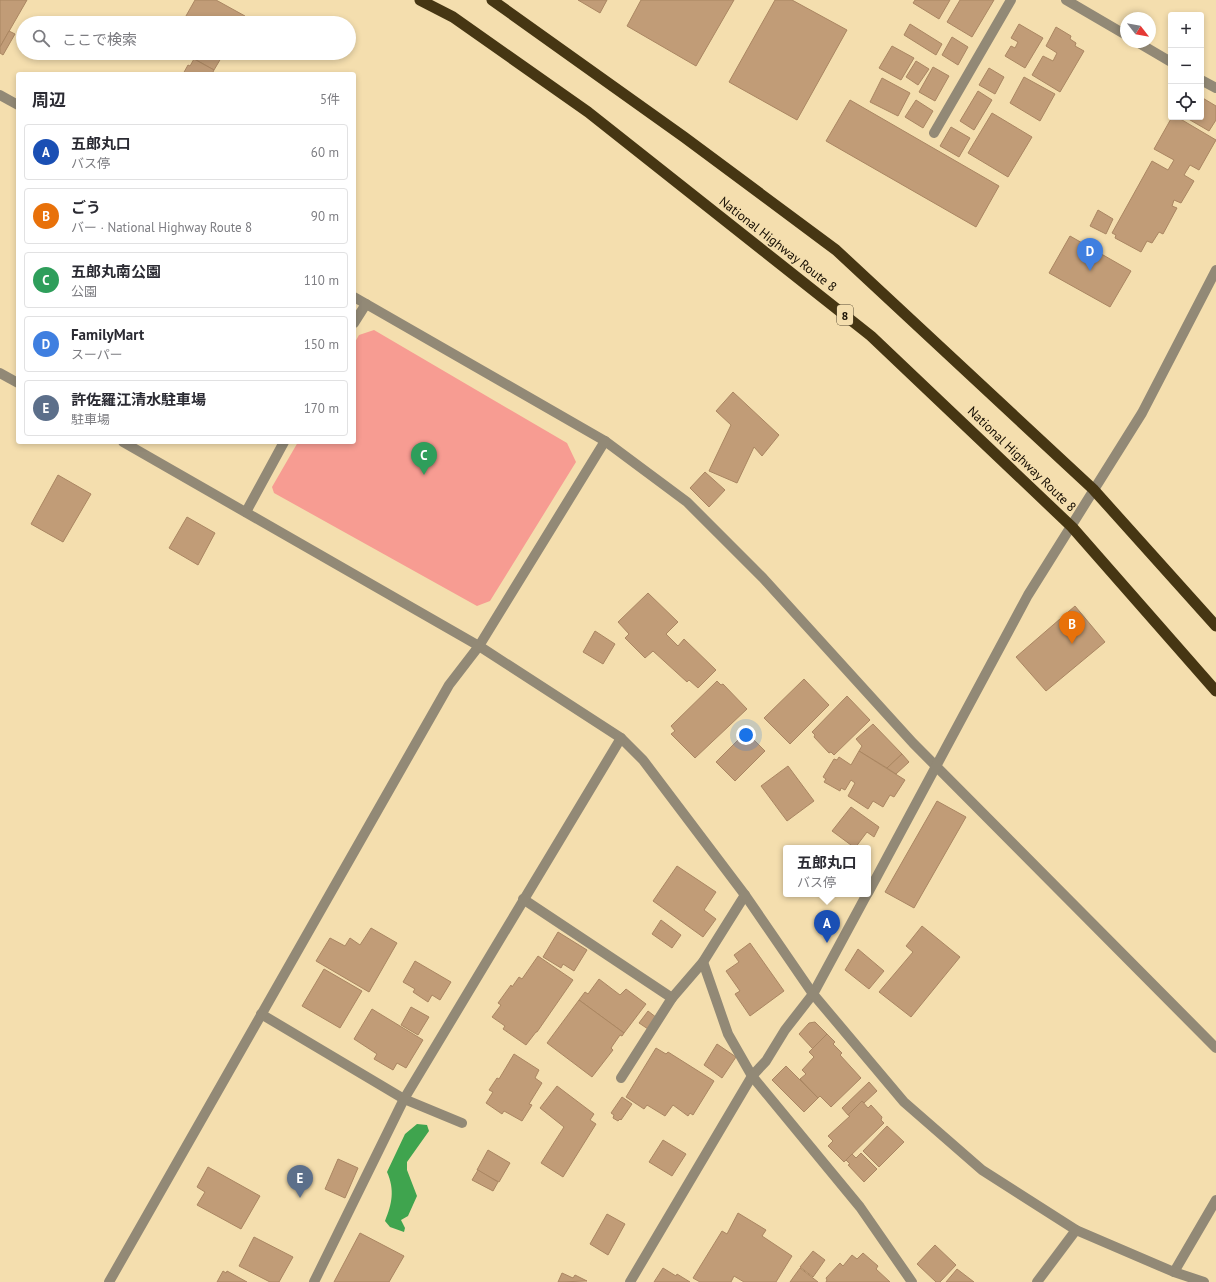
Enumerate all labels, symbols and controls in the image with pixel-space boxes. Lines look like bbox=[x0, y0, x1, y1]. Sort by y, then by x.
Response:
north arrow bbox=[1120, 12, 1156, 48]
map controls bbox=[1168, 12, 1204, 120]
button: + bbox=[1168, 12, 1204, 48]
search box bbox=[16, 16, 356, 60]
icon: search bbox=[30, 27, 52, 49]
text: ここで検索 bbox=[62, 30, 137, 49]
button: − bbox=[1168, 48, 1204, 84]
button: locate bbox=[1168, 84, 1204, 120]
text: 周辺 bbox=[32, 89, 66, 111]
text: 5件 bbox=[320, 91, 340, 108]
text: 五郎丸口 bbox=[71, 134, 131, 153]
text: A bbox=[42, 144, 50, 161]
text: 60 m bbox=[311, 144, 339, 161]
text: バス停 bbox=[71, 155, 110, 172]
street label: National Highway Route 8 bbox=[716, 193, 840, 295]
text: ごう bbox=[71, 198, 101, 217]
text: B bbox=[42, 208, 50, 225]
text: 90 m bbox=[311, 208, 339, 225]
text: バー · National Highway Route 8 bbox=[71, 219, 252, 236]
pin: D bbox=[1077, 238, 1103, 271]
text: 五郎丸南公園 bbox=[71, 262, 161, 281]
text: C bbox=[42, 272, 50, 289]
text: 110 m bbox=[304, 272, 339, 289]
text: 公園 bbox=[71, 283, 97, 300]
road number: 8 bbox=[837, 305, 853, 325]
text: FamilyMart bbox=[71, 325, 144, 344]
text: D bbox=[42, 336, 50, 353]
text: 150 m bbox=[304, 336, 339, 353]
text: スーパー bbox=[71, 346, 123, 363]
text: 許佐羅江清水駐車場 bbox=[71, 390, 206, 409]
text: E bbox=[43, 400, 49, 417]
text: 170 m bbox=[304, 400, 339, 417]
street label: National Highway Route 8 bbox=[964, 403, 1080, 515]
text: 駐車場 bbox=[71, 411, 110, 428]
pin: C bbox=[411, 442, 437, 475]
pin: B bbox=[1059, 611, 1085, 644]
your location bbox=[736, 725, 756, 745]
popup bbox=[783, 845, 871, 897]
text: 五郎丸口 bbox=[797, 853, 857, 872]
text: バス停 bbox=[797, 874, 836, 891]
pin: A bbox=[814, 910, 840, 943]
pin: E bbox=[287, 1165, 313, 1198]

